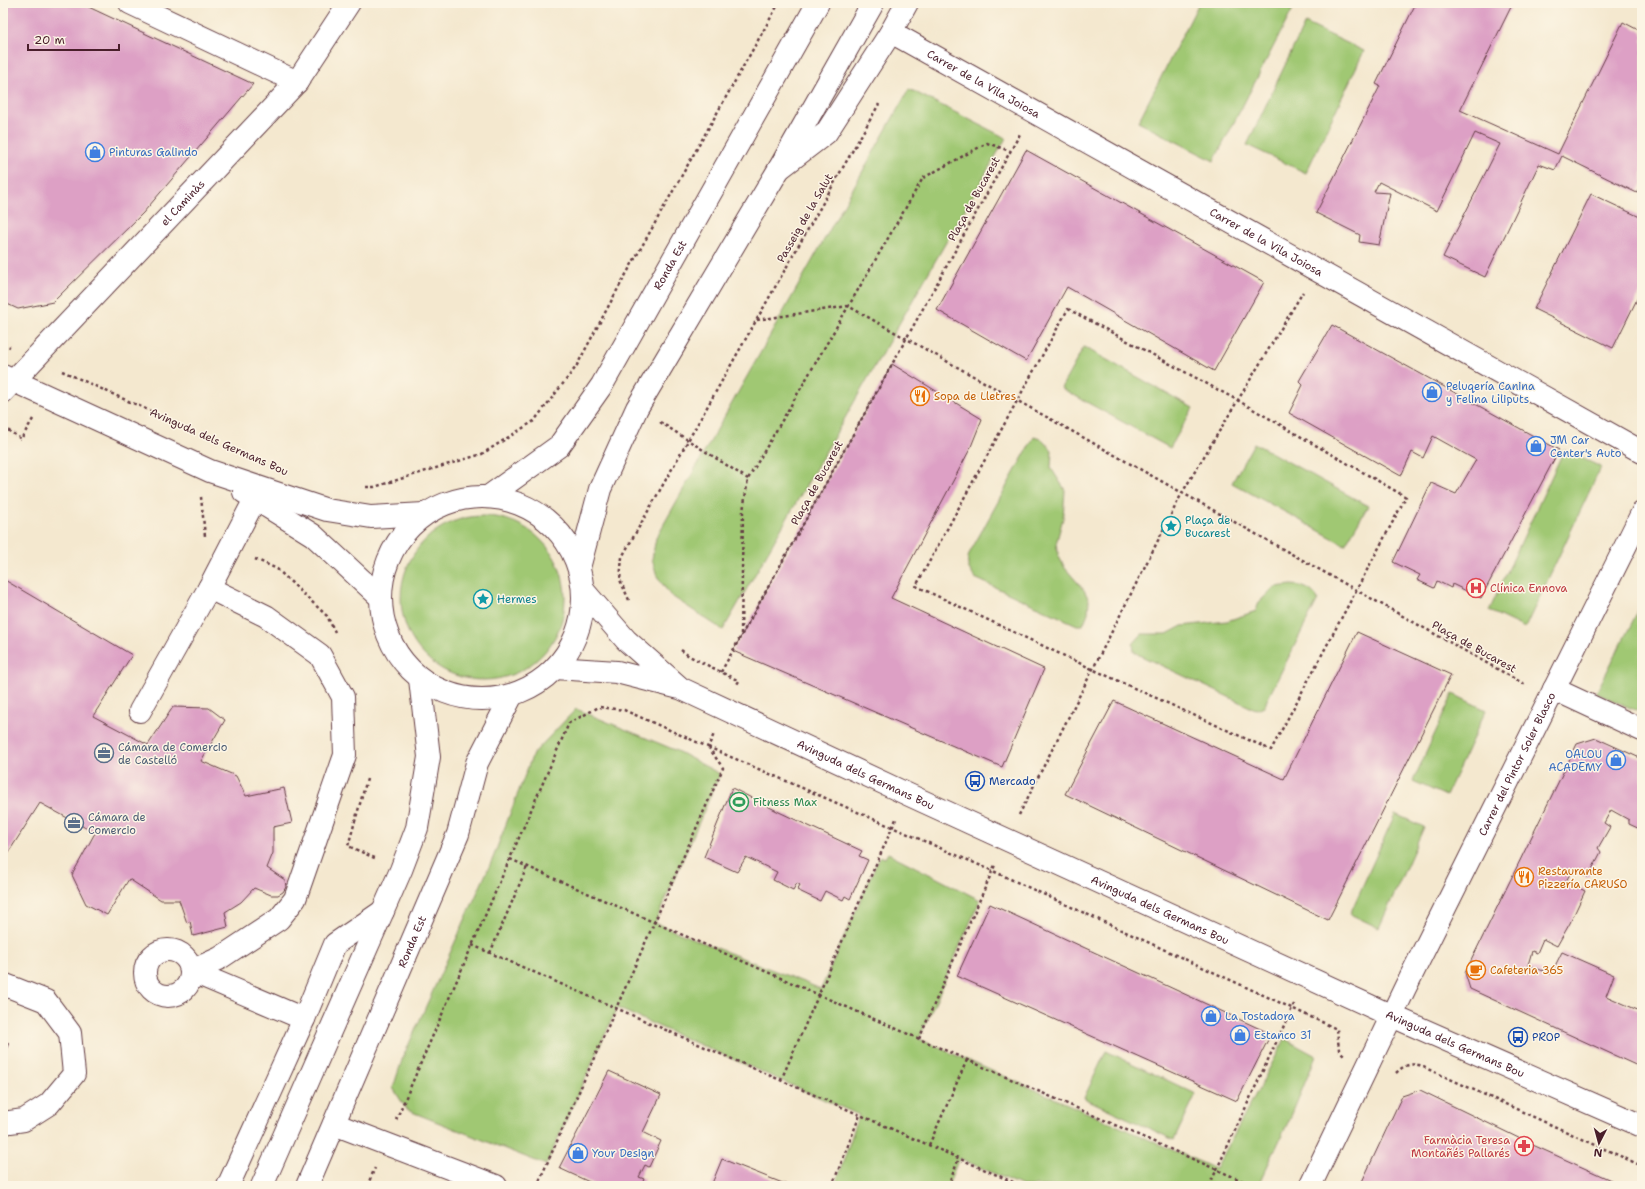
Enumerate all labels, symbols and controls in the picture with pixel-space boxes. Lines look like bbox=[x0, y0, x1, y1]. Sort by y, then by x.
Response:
scale bar bbox=[28, 26, 119, 52]
text: 20 m bbox=[34, 32, 65, 48]
street label: Carrer de la Vila Joiosa bbox=[924, 46, 1043, 121]
shop icon: Pinturas Galindo bbox=[84, 141, 106, 163]
place label: Pinturas Galindo bbox=[109, 145, 198, 160]
street label: Plaça de Bucarest bbox=[944, 154, 1004, 244]
street label: Passeig de la Salut bbox=[773, 171, 837, 265]
street label: el Caminàs bbox=[157, 176, 208, 229]
street label: Carrer de la Vila Joiosa bbox=[1207, 204, 1326, 280]
street label: Ronda Est bbox=[650, 237, 690, 293]
place label: Peluqería Canina y Felina Liliputs bbox=[1446, 379, 1535, 407]
shop icon: Peluqería Canina y Felina Liliputs bbox=[1421, 381, 1443, 403]
restaurant icon: Sopa de Lletres bbox=[909, 385, 931, 407]
place label: Sopa de Lletres bbox=[934, 389, 1016, 404]
street label: Avinguda dels Germans Bou bbox=[147, 405, 291, 479]
place label: JM Car Center's Auto bbox=[1550, 433, 1622, 461]
shop icon: JM Car Center's Auto bbox=[1525, 435, 1547, 457]
street label: Plaça de Bucarest bbox=[787, 438, 847, 528]
place label: Plaça de Bucarest bbox=[1185, 513, 1231, 541]
place icon: Plaça de Bucarest bbox=[1160, 515, 1182, 537]
hospital icon: Clínica Ennova bbox=[1465, 577, 1487, 599]
place label: Clínica Ennova bbox=[1490, 581, 1568, 596]
place icon: Hermes bbox=[472, 588, 494, 610]
place label: Hermes bbox=[497, 592, 537, 607]
street label: Plaça de Bucarest bbox=[1429, 617, 1519, 677]
street label: Carrer del Pintor Soler Blasco bbox=[1475, 689, 1559, 838]
street label: Avinguda dels Germans Bou bbox=[794, 736, 937, 813]
place label: Cámara de Comercio de Castelló bbox=[118, 740, 228, 768]
office icon: Cámara de Comercio de Castelló bbox=[93, 742, 115, 764]
place label: OALOU ACADEMY bbox=[1549, 747, 1602, 775]
shop icon: OALOU ACADEMY bbox=[1605, 749, 1627, 771]
bus stop icon: Mercado bbox=[964, 770, 986, 792]
place label: Mercado bbox=[989, 774, 1036, 789]
sports icon: Fitness Max bbox=[728, 791, 750, 813]
place label: Fitness Max bbox=[753, 795, 817, 810]
place label: Cámara de Comercio bbox=[88, 810, 146, 838]
office icon: Cámara de Comercio bbox=[63, 812, 85, 834]
place label: Restaurante Pizzería CARUSO bbox=[1538, 864, 1628, 892]
restaurant icon: Restaurante Pizzería CARUSO bbox=[1513, 866, 1535, 888]
street label: Avinguda dels Germans Bou bbox=[1089, 872, 1232, 948]
street label: Ronda Est bbox=[394, 913, 430, 970]
cafe icon: Cafeteria 365 bbox=[1465, 959, 1487, 981]
place label: Cafeteria 365 bbox=[1490, 963, 1564, 978]
shop icon: La Tostadora bbox=[1200, 1005, 1222, 1027]
street label: Avinguda dels Germans Bou bbox=[1383, 1007, 1527, 1081]
place label: La Tostadora bbox=[1225, 1009, 1295, 1024]
shop icon: Estanco 31 bbox=[1229, 1024, 1251, 1046]
bus stop icon: PROP bbox=[1507, 1026, 1529, 1048]
place label: Estanco 31 bbox=[1254, 1028, 1311, 1043]
place label: PROP bbox=[1532, 1030, 1560, 1045]
north arrow bbox=[1579, 1123, 1619, 1163]
place label: Farmàcia Teresa Montañés Pallarés bbox=[1411, 1133, 1510, 1161]
pharmacy icon: Farmàcia Teresa Montañés Pallarés bbox=[1513, 1135, 1535, 1157]
shop icon: Your Design bbox=[567, 1142, 589, 1164]
text: N bbox=[1593, 1145, 1603, 1160]
place label: Your Design bbox=[592, 1146, 655, 1161]

